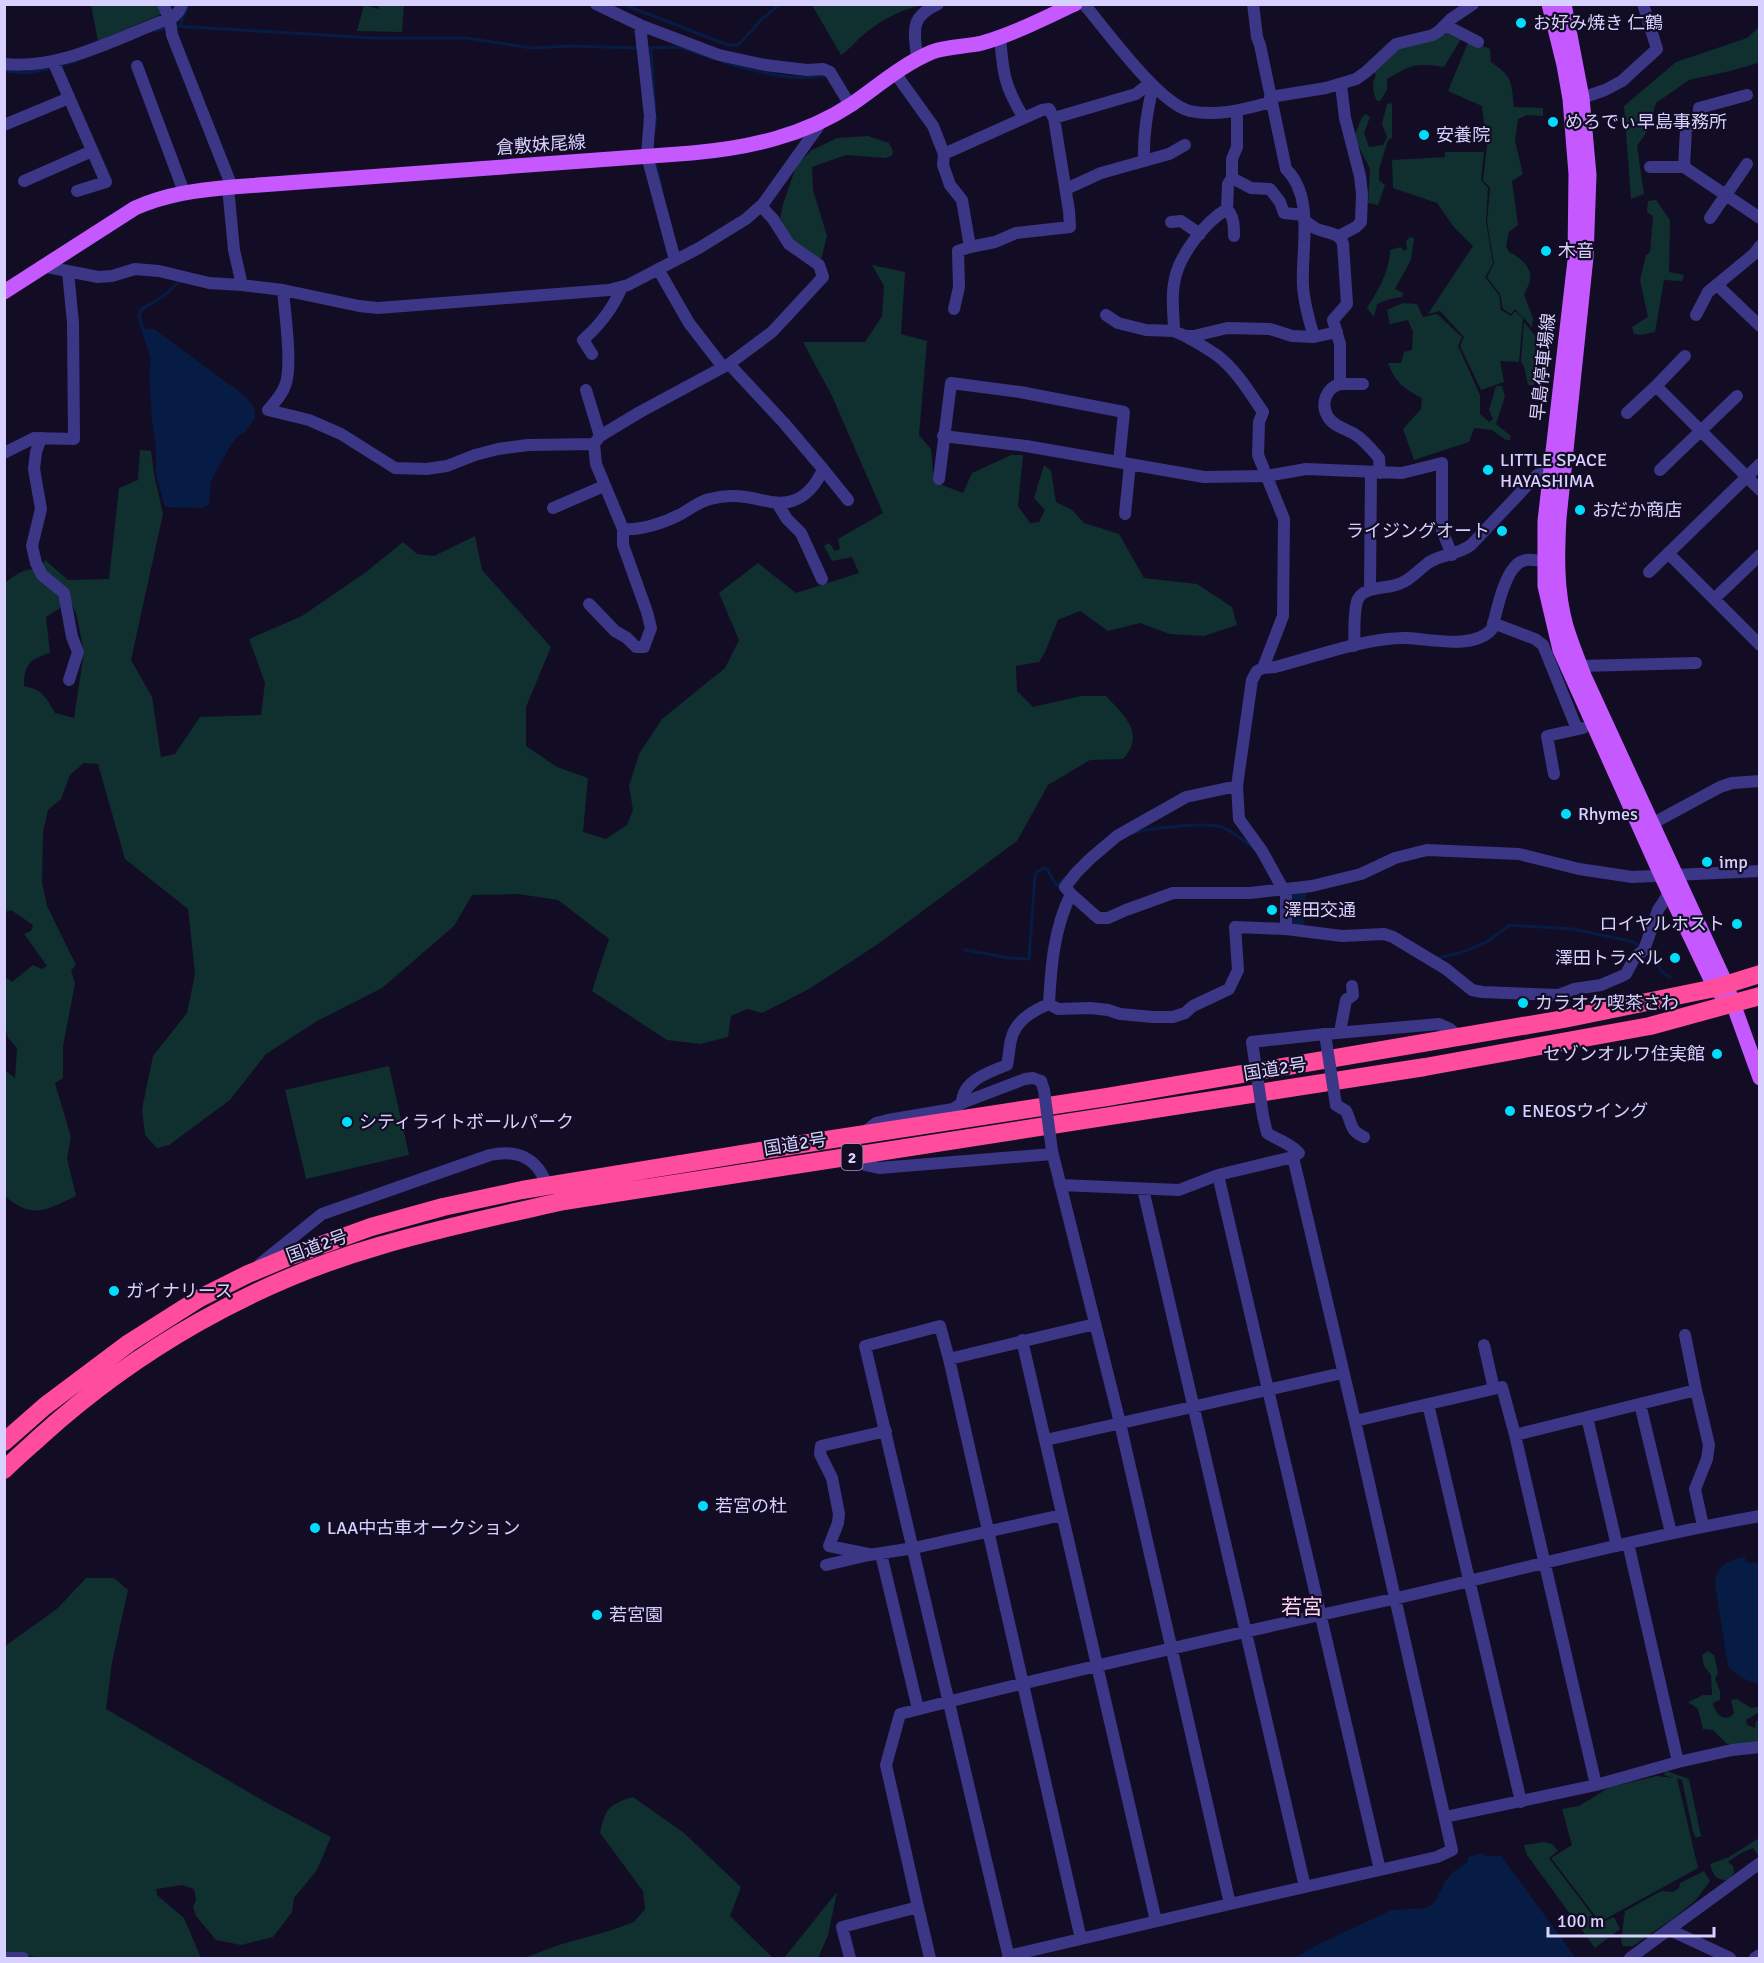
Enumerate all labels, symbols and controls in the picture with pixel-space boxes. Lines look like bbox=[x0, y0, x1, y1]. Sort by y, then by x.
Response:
place label: お好み焼き 仁鶴 bbox=[1533, 12, 1663, 34]
marker: お好み焼き 仁鶴 bbox=[1514, 16, 1528, 30]
place label: めろでぃ早島事務所 bbox=[1565, 111, 1727, 133]
marker: めろでぃ早島事務所 bbox=[1546, 115, 1560, 129]
place label: 安養院 bbox=[1436, 124, 1490, 146]
marker: 安養院 bbox=[1417, 128, 1431, 142]
street label: 倉敷妹尾線 bbox=[495, 131, 587, 159]
place label: 木音 bbox=[1558, 240, 1594, 262]
marker: 木音 bbox=[1539, 244, 1553, 258]
street label: 早島停車場線 bbox=[1526, 312, 1560, 422]
place label: LITTLE SPACE HAYASHIMA bbox=[1500, 449, 1607, 492]
marker: LITTLE SPACE HAYASHIMA bbox=[1481, 463, 1495, 477]
place label: おだか商店 bbox=[1592, 499, 1682, 521]
marker: おだか商店 bbox=[1573, 503, 1587, 517]
place label: ライジングオート bbox=[1346, 520, 1490, 542]
marker: ライジングオート bbox=[1495, 524, 1509, 538]
place label: Rhymes bbox=[1578, 803, 1638, 825]
marker: Rhymes bbox=[1559, 807, 1573, 821]
place label: imp bbox=[1719, 851, 1748, 873]
marker: imp bbox=[1700, 855, 1714, 869]
place label: 澤田交通 bbox=[1284, 899, 1356, 921]
marker: 澤田交通 bbox=[1265, 903, 1279, 917]
place label: ロイヤルホスト bbox=[1600, 913, 1725, 935]
marker: ロイヤルホスト bbox=[1730, 917, 1744, 931]
place label: 澤田トラベル bbox=[1555, 947, 1663, 969]
marker: 澤田トラベル bbox=[1668, 951, 1682, 965]
place label: カラオケ喫茶さわ bbox=[1535, 992, 1679, 1014]
marker: カラオケ喫茶さわ bbox=[1516, 996, 1530, 1010]
place label: セゾンオルワ住実館 bbox=[1543, 1043, 1705, 1065]
marker: セゾンオルワ住実館 bbox=[1710, 1047, 1724, 1061]
street label: 国道2号 bbox=[1242, 1053, 1308, 1085]
place label: ENEOSウイング bbox=[1522, 1100, 1648, 1122]
marker: ENEOSウイング bbox=[1503, 1104, 1517, 1118]
place label: シティライトボールパーク bbox=[359, 1111, 574, 1133]
marker: シティライトボールパーク bbox=[340, 1115, 354, 1129]
street label: 国道2号 bbox=[762, 1128, 828, 1160]
road number: 2 bbox=[842, 1144, 862, 1170]
street label: 国道2号 bbox=[283, 1225, 351, 1267]
place label: ガイナリース bbox=[126, 1280, 233, 1302]
marker: ガイナリース bbox=[107, 1284, 121, 1298]
place label: 若宮の杜 bbox=[715, 1495, 787, 1517]
marker: 若宮の杜 bbox=[696, 1499, 710, 1513]
place label: LAA中古車オークション bbox=[327, 1517, 520, 1539]
marker: LAA中古車オークション bbox=[308, 1521, 322, 1535]
district label: 若宮 bbox=[1281, 1594, 1323, 1620]
place label: 若宮園 bbox=[609, 1604, 663, 1626]
marker: 若宮園 bbox=[590, 1608, 604, 1622]
scale bar bbox=[1548, 1900, 1714, 1938]
text: 100 m bbox=[1557, 1910, 1604, 1932]

